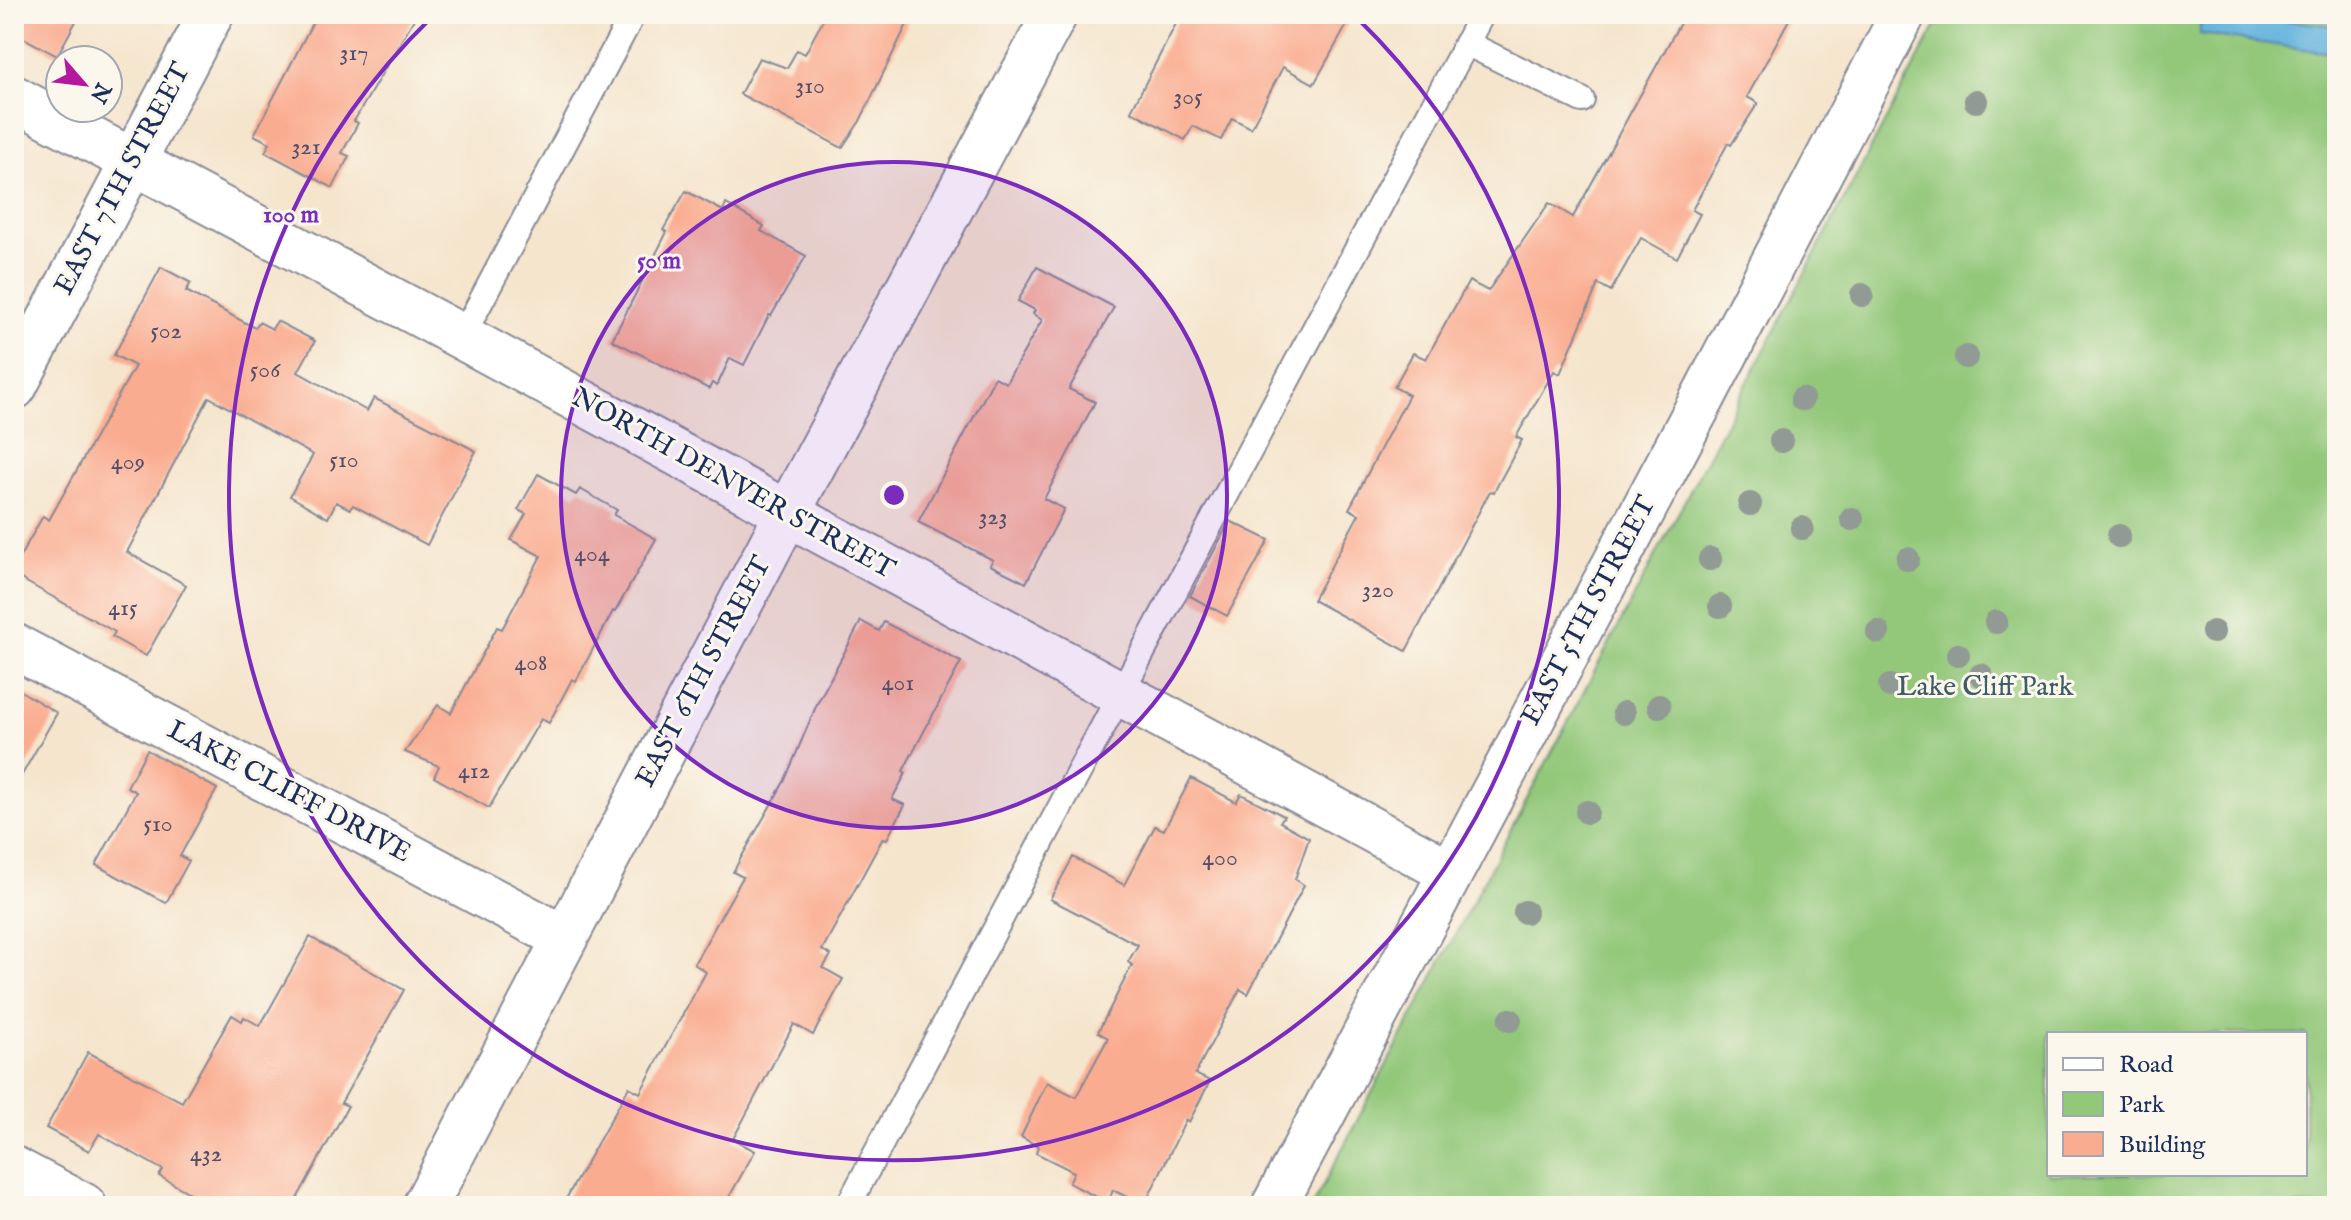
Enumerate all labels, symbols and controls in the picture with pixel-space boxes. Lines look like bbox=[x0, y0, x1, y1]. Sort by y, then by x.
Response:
house number: 317 bbox=[339, 38, 369, 69]
north arrow bbox=[44, 44, 124, 124]
street label: EAST 7TH STREET bbox=[47, 56, 199, 301]
house number: 310 bbox=[795, 71, 825, 102]
text: N bbox=[83, 77, 117, 107]
house number: 305 bbox=[1173, 82, 1203, 113]
house number: 321 bbox=[291, 132, 321, 163]
text: 100 m bbox=[263, 200, 320, 231]
text: 50 m bbox=[637, 246, 682, 277]
house number: 502 bbox=[150, 316, 182, 347]
house number: 506 bbox=[250, 355, 281, 386]
street label: NORTH DENVER STREET bbox=[565, 380, 901, 588]
house number: 510 bbox=[329, 445, 359, 476]
house number: 409 bbox=[111, 447, 145, 478]
centre of rings bbox=[880, 481, 908, 509]
street label: EAST 5TH STREET bbox=[1514, 490, 1665, 732]
house number: 323 bbox=[978, 502, 1008, 533]
house number: 404 bbox=[574, 539, 610, 570]
street label: EAST 6TH STREET bbox=[628, 550, 780, 794]
house number: 320 bbox=[1362, 575, 1394, 606]
house number: 415 bbox=[108, 593, 138, 624]
house number: 408 bbox=[515, 648, 547, 679]
house number: 401 bbox=[882, 668, 914, 699]
park label: Lake Cliff Park bbox=[1897, 670, 2075, 705]
street label: LAKE CLIFF DRIVE bbox=[161, 713, 417, 871]
house number: 412 bbox=[458, 756, 490, 787]
house number: 510 bbox=[143, 809, 173, 840]
house number: 400 bbox=[1202, 843, 1238, 874]
legend bbox=[2047, 1032, 2307, 1176]
text: Road bbox=[2119, 1050, 2173, 1081]
text: Park bbox=[2119, 1090, 2165, 1121]
text: Building bbox=[2119, 1130, 2206, 1161]
house number: 432 bbox=[190, 1139, 222, 1170]

